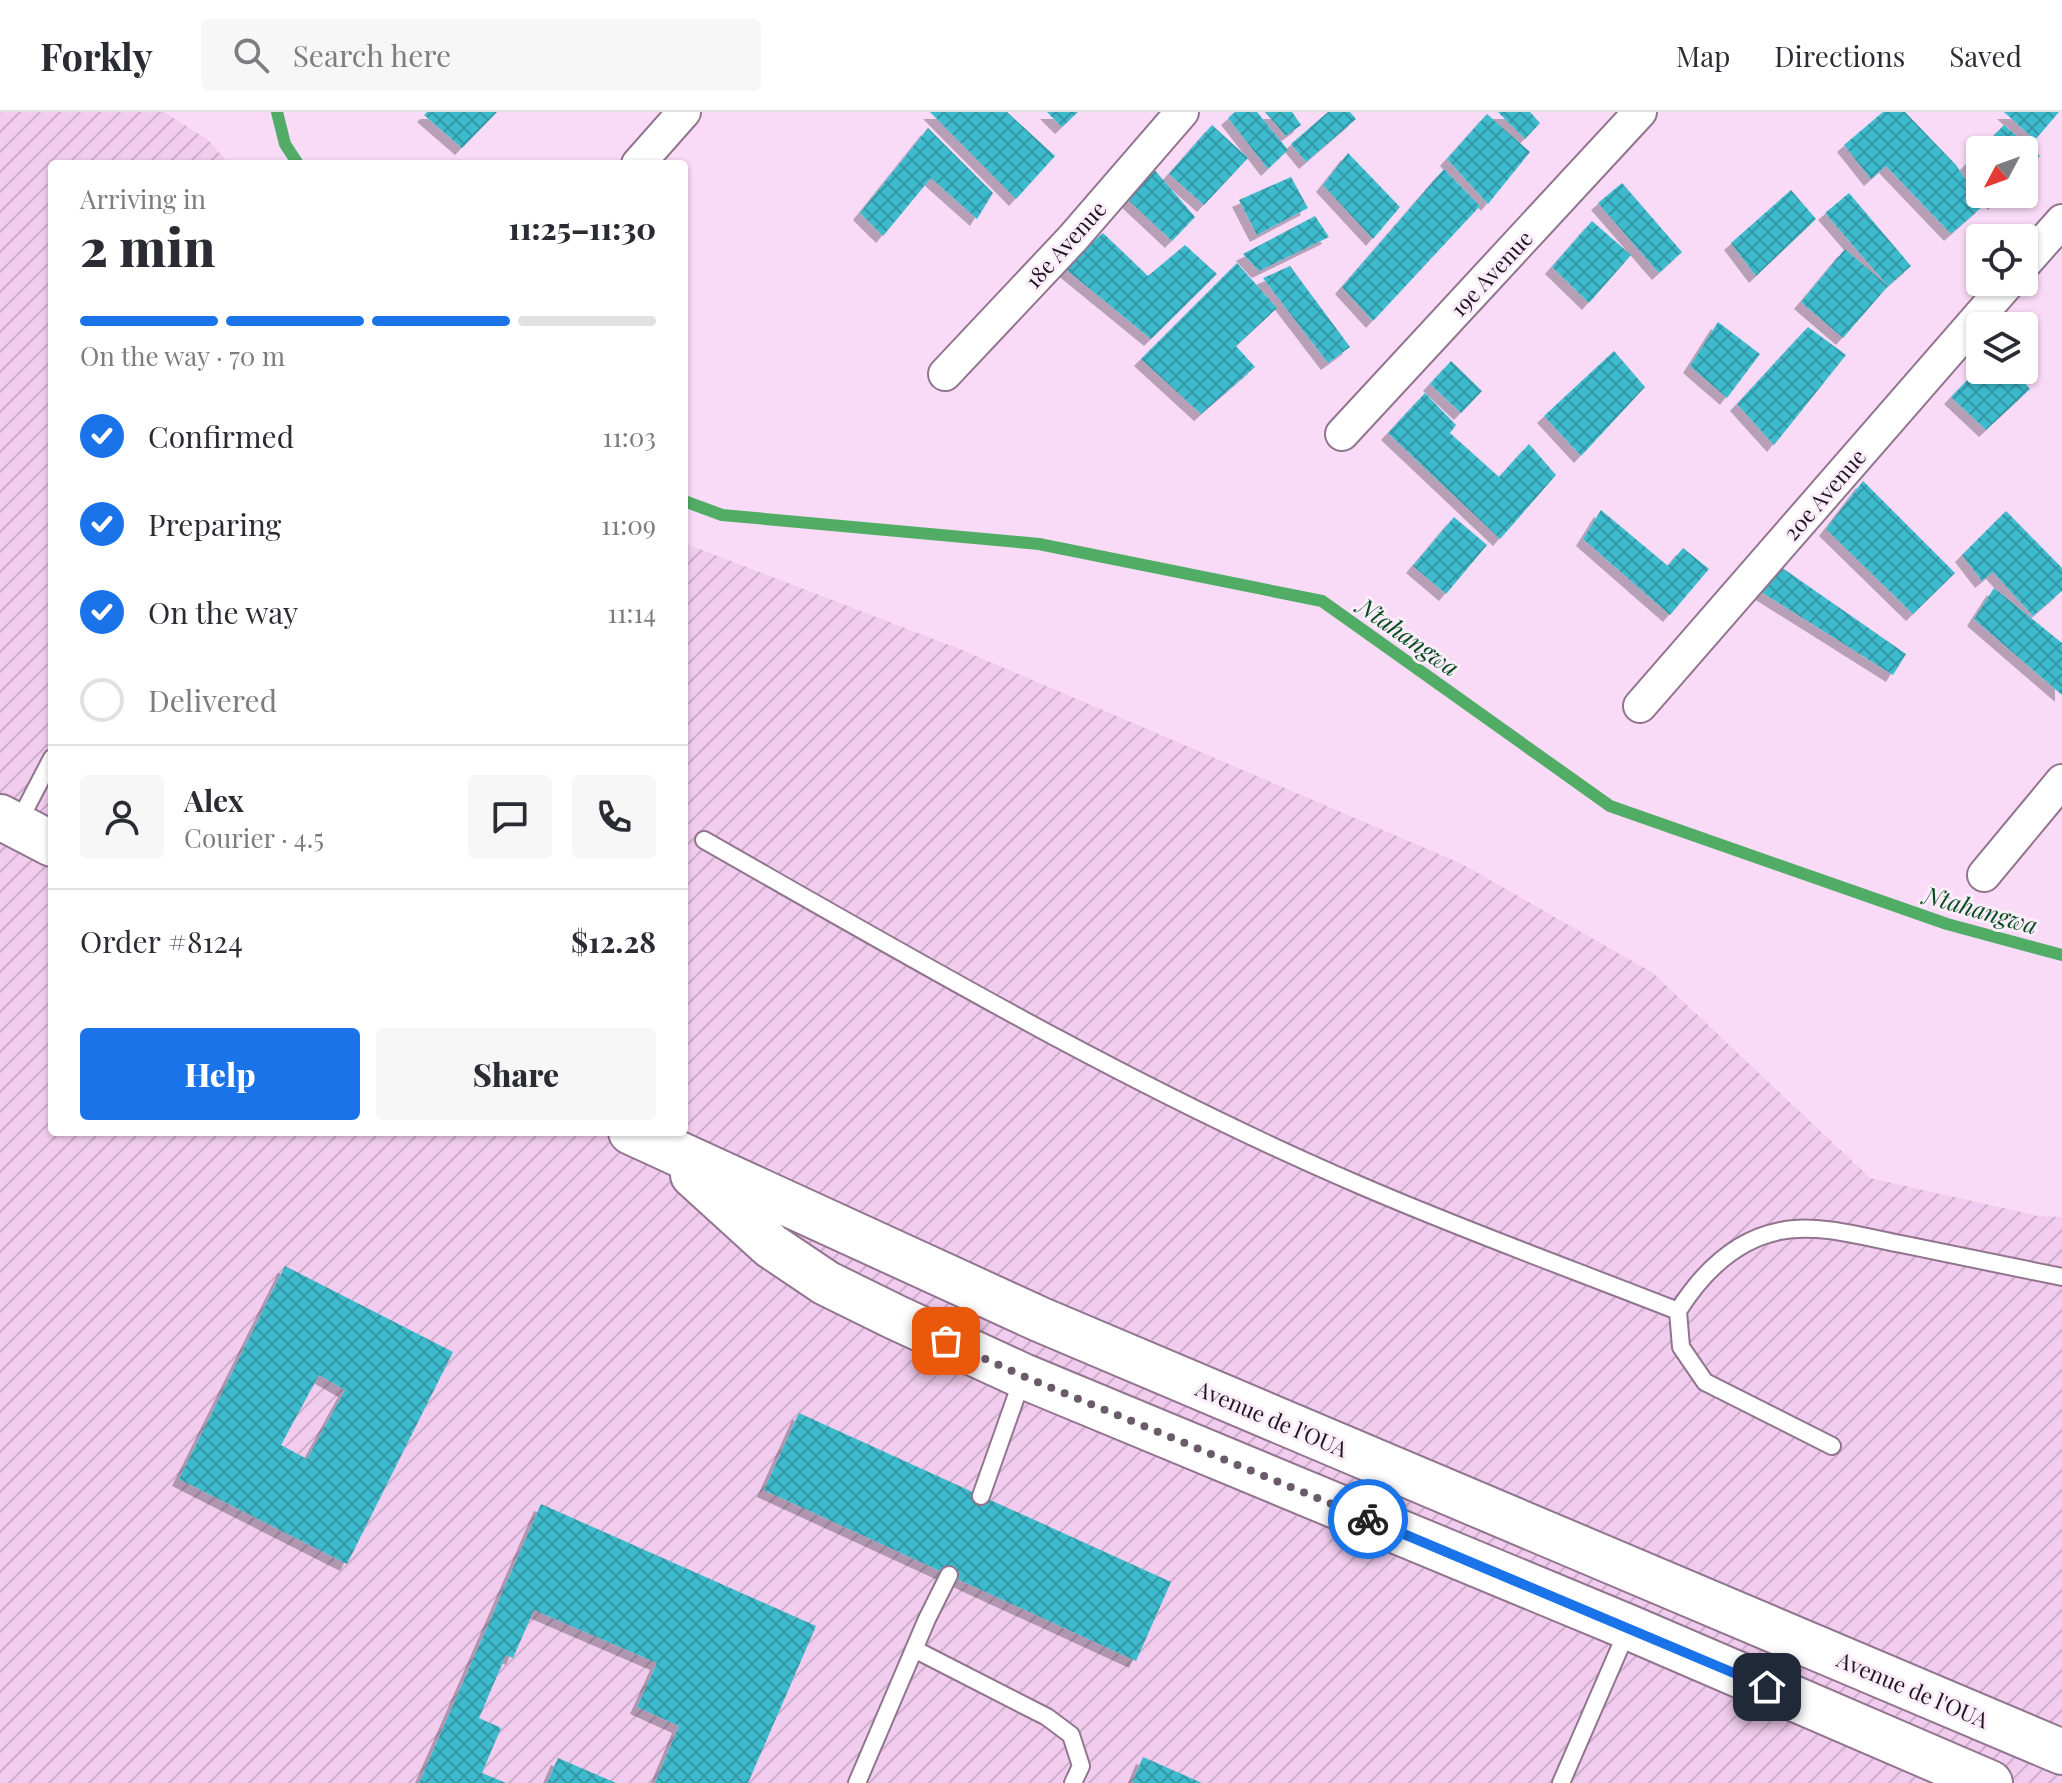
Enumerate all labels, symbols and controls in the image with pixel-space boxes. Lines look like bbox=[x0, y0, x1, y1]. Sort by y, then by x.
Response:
search box bbox=[201, 19, 761, 91]
text: Forkly bbox=[40, 30, 153, 81]
icon: search bbox=[229, 33, 273, 77]
text: Search here bbox=[293, 35, 451, 75]
text: Map bbox=[1676, 37, 1730, 74]
text: Directions bbox=[1774, 37, 1905, 74]
text: Saved bbox=[1949, 37, 2022, 74]
north arrow bbox=[1966, 136, 2038, 208]
map controls bbox=[1966, 136, 2038, 384]
text: Arriving in bbox=[80, 181, 206, 216]
street label: 18e Avenue bbox=[1018, 194, 1112, 294]
text: 11:25–11:30 bbox=[508, 208, 656, 248]
text: 2 min bbox=[80, 211, 215, 280]
street label: 19e Avenue bbox=[1443, 223, 1539, 323]
button: locate bbox=[1966, 224, 2038, 296]
button: layers bbox=[1966, 312, 2038, 384]
text: On the way · 70 m bbox=[80, 338, 285, 373]
icon: check bbox=[80, 414, 124, 458]
text: Confirmed bbox=[148, 416, 294, 456]
text: 11:03 bbox=[603, 419, 656, 454]
street label: 20e Avenue bbox=[1776, 442, 1872, 546]
icon: check bbox=[80, 502, 124, 546]
text: Preparing bbox=[148, 504, 281, 544]
text: 11:09 bbox=[601, 507, 656, 542]
water label: Ntahangwa bbox=[1350, 588, 1466, 683]
icon: check bbox=[80, 590, 124, 634]
text: On the way bbox=[148, 592, 298, 632]
text: 11:14 bbox=[607, 595, 656, 630]
text: Delivered bbox=[148, 680, 277, 720]
button: person bbox=[80, 775, 164, 859]
button: chat bbox=[468, 775, 552, 859]
button: phone bbox=[572, 775, 656, 859]
text: Alex bbox=[184, 780, 244, 820]
text: Courier · 4.5 bbox=[184, 820, 324, 855]
water label: Ntahangwa bbox=[1918, 877, 2042, 941]
text: Order #8124 bbox=[80, 921, 243, 961]
text: $12.28 bbox=[571, 921, 656, 961]
button: Help bbox=[80, 1028, 360, 1120]
button: Share bbox=[376, 1028, 656, 1120]
pin bbox=[912, 1307, 980, 1375]
icon: bag bbox=[924, 1319, 968, 1363]
street label: Avenue de l'OUA bbox=[1191, 1372, 1352, 1463]
courier bbox=[1328, 1479, 1408, 1559]
icon: bike bbox=[1346, 1497, 1390, 1541]
street label: Avenue de l'OUA bbox=[1832, 1643, 1993, 1734]
pin bbox=[1733, 1653, 1801, 1721]
icon: home bbox=[1745, 1665, 1789, 1709]

